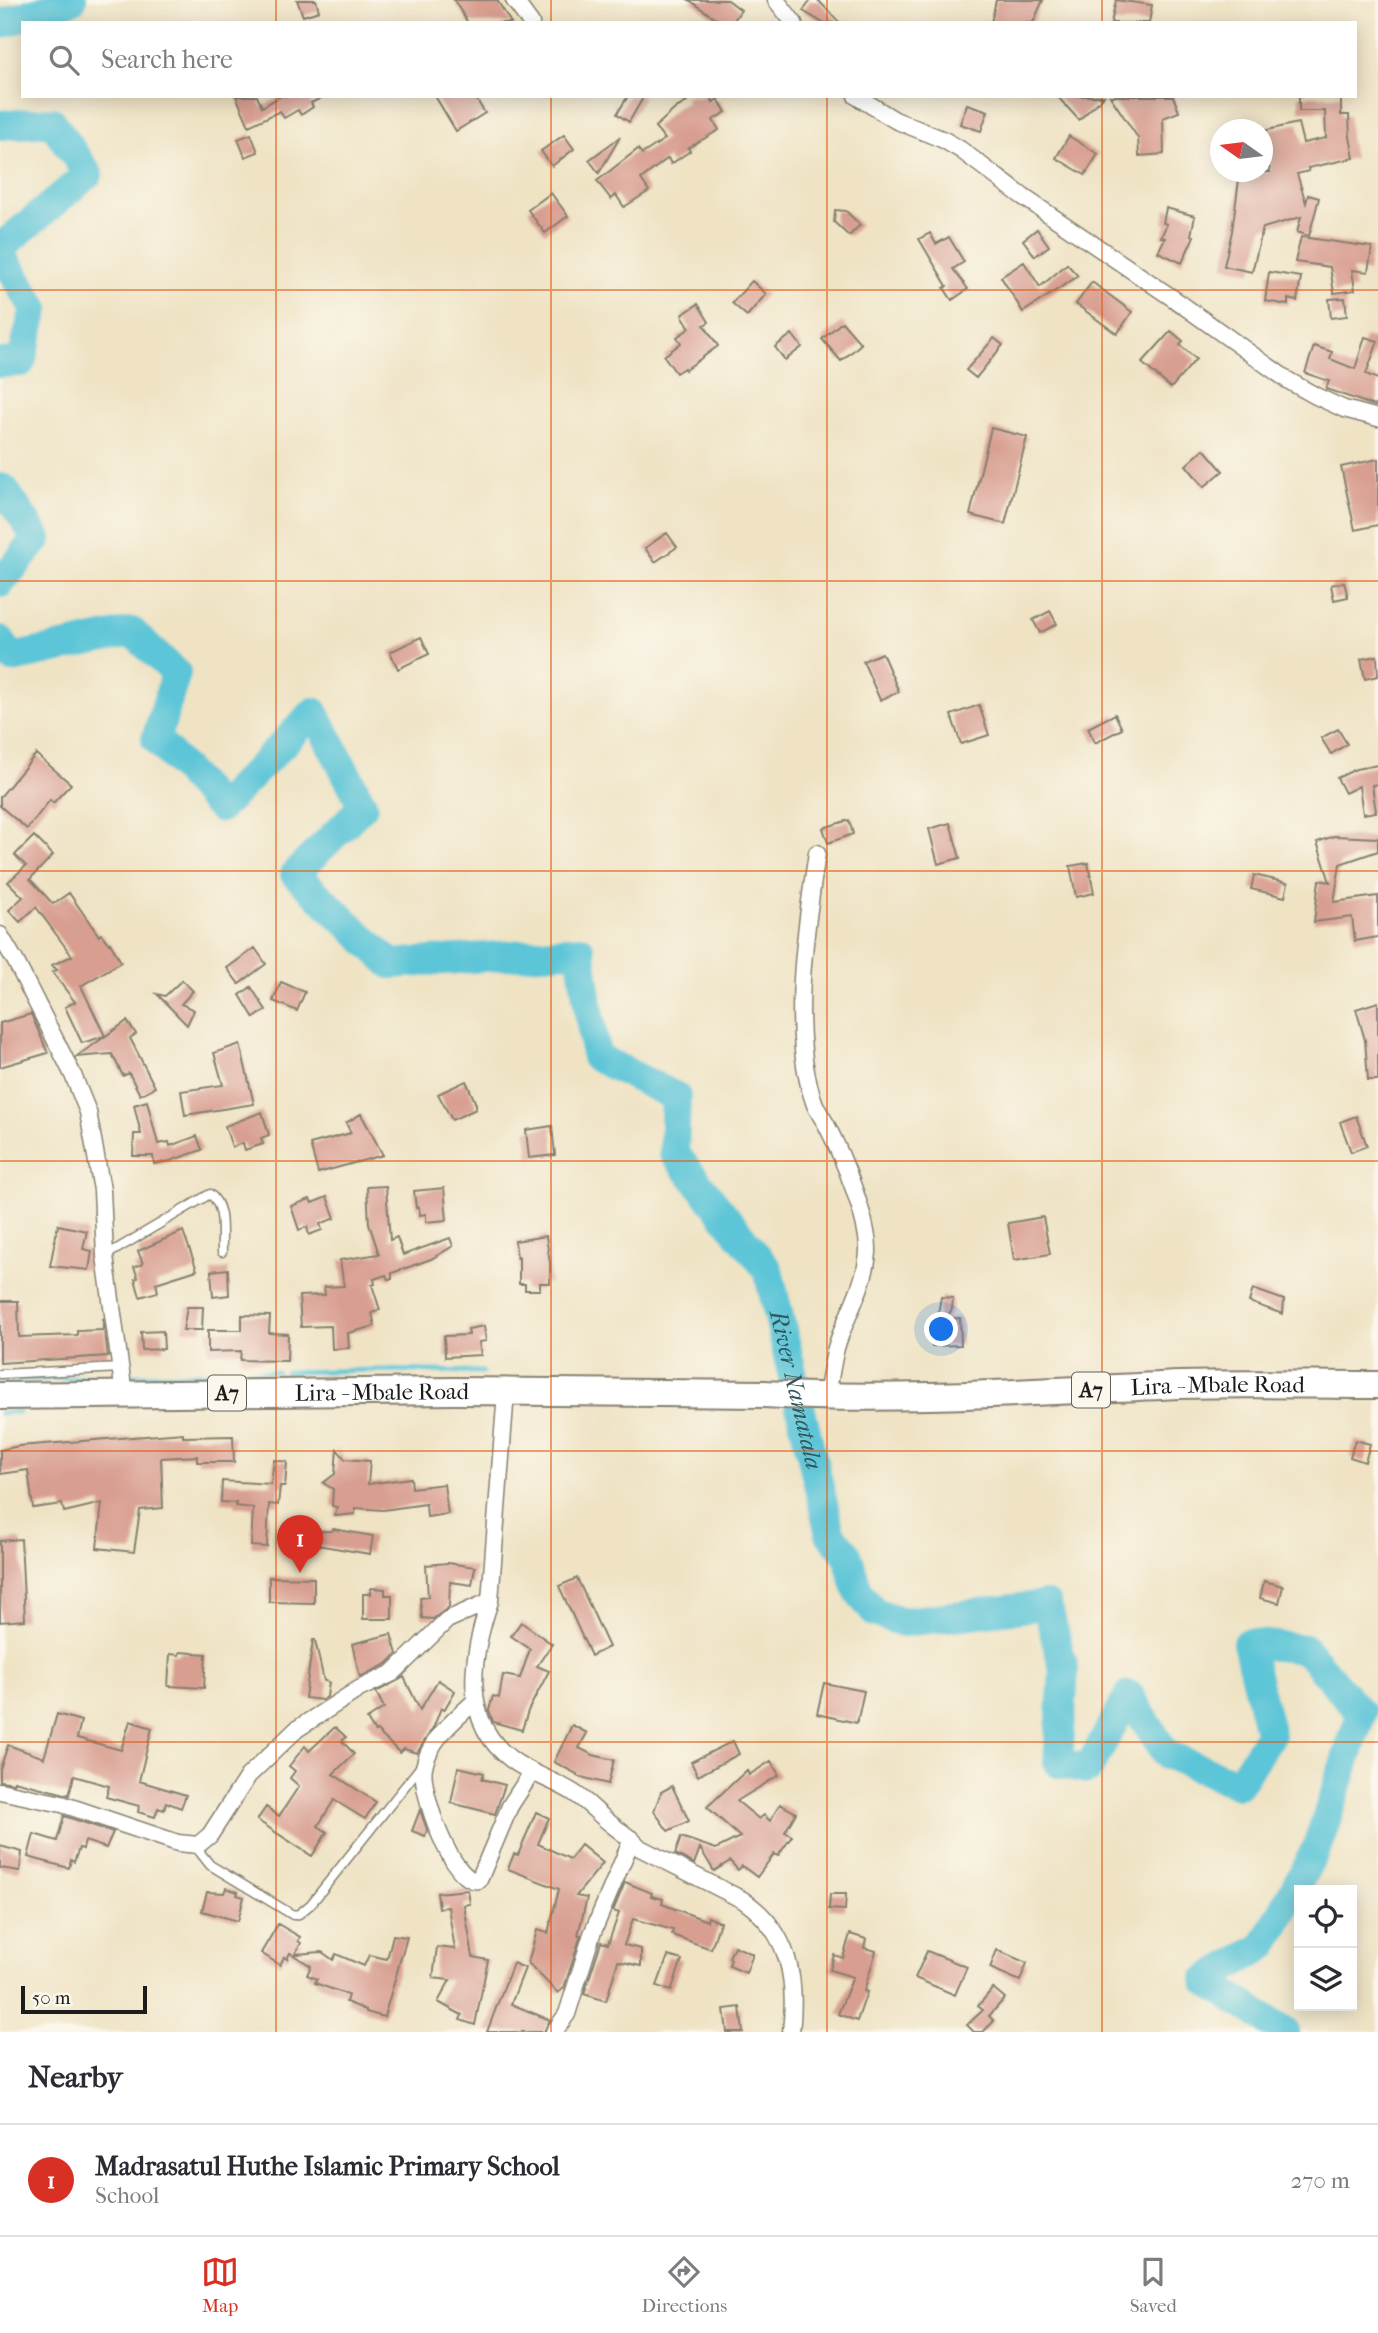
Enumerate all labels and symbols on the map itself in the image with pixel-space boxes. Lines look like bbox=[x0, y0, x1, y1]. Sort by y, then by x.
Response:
north arrow bbox=[1210, 119, 1273, 182]
water label: River Namatala bbox=[763, 1305, 828, 1472]
your location bbox=[924, 1312, 958, 1346]
street label: Lira - Mbale Road bbox=[1130, 1371, 1305, 1401]
road number: A7 bbox=[1072, 1372, 1110, 1408]
road number: A7 bbox=[208, 1376, 246, 1410]
street label: Lira - Mbale Road bbox=[295, 1377, 470, 1406]
pin: 1 bbox=[277, 1515, 323, 1573]
scale bar bbox=[21, 1983, 147, 2015]

